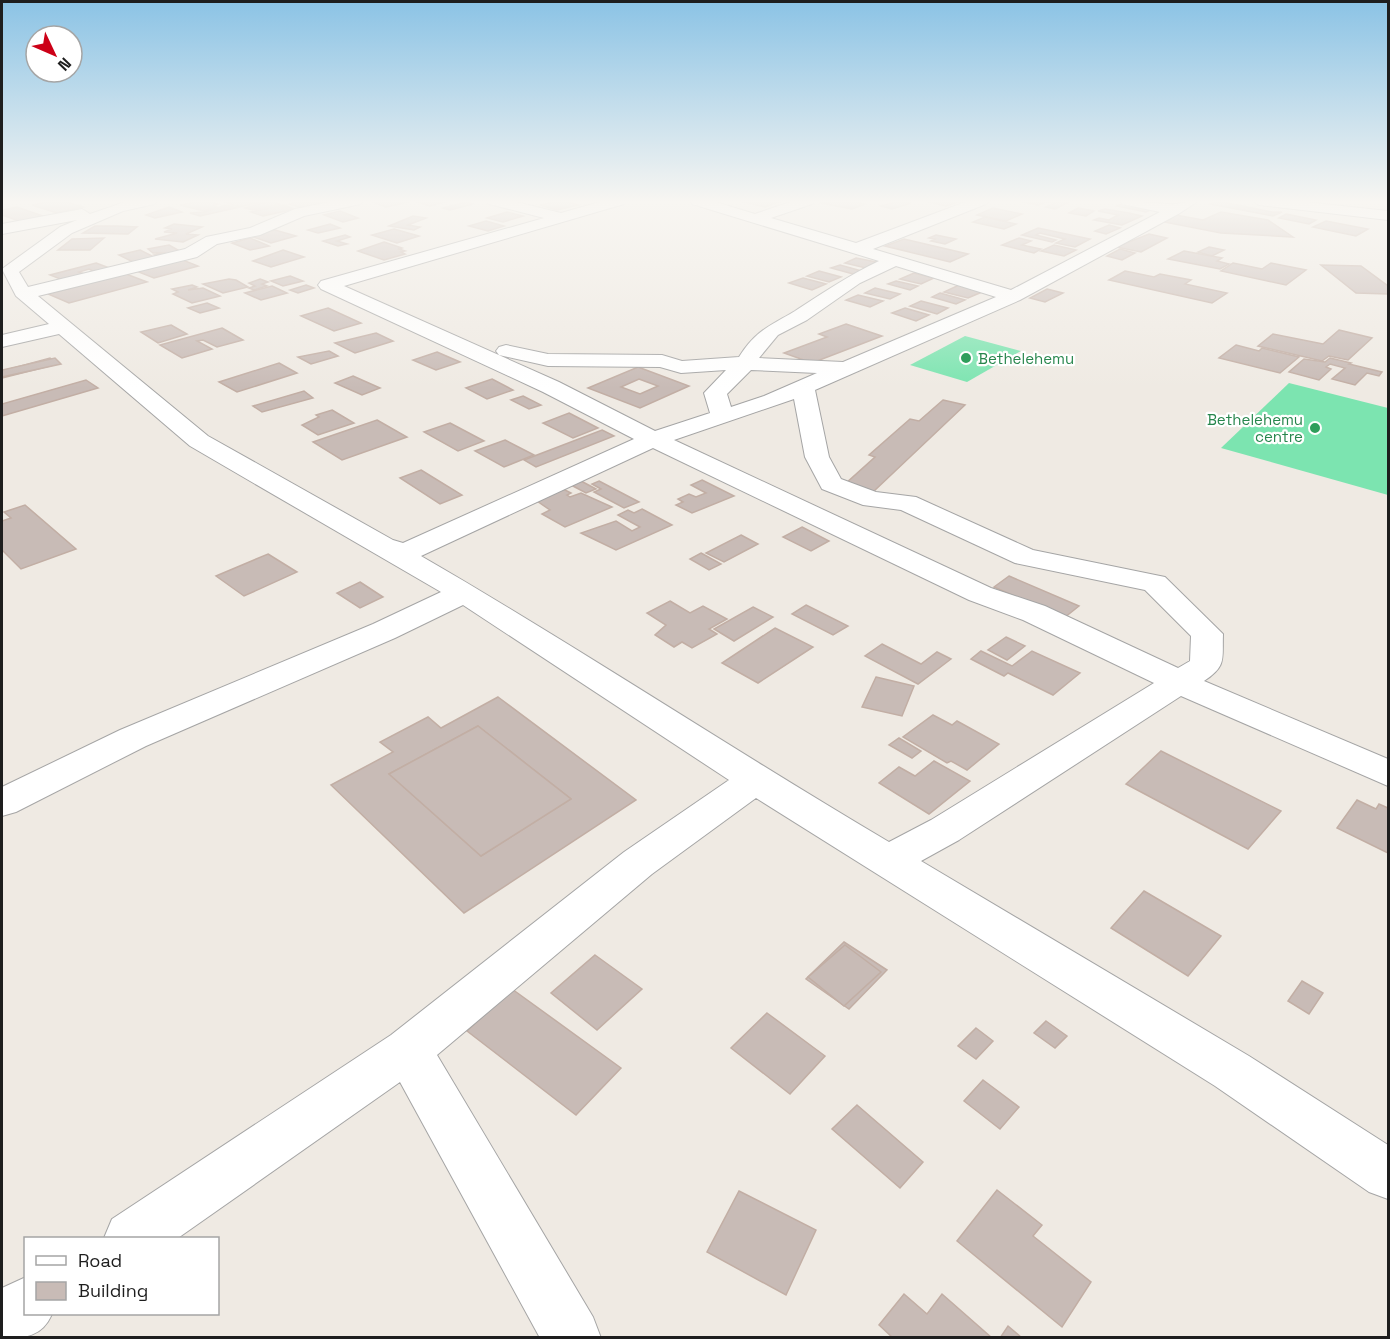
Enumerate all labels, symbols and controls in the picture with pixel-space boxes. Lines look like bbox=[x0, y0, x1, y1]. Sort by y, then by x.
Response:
north arrow bbox=[24, 24, 84, 84]
text: N bbox=[53, 53, 76, 75]
place label: Bethelehemu bbox=[978, 349, 1074, 368]
marker: Bethelehemu bbox=[959, 351, 973, 365]
place label: Bethelehemu centre bbox=[1207, 410, 1303, 446]
marker: Bethelehemu centre bbox=[1308, 421, 1322, 435]
legend bbox=[24, 1237, 219, 1315]
text: Road bbox=[78, 1249, 122, 1272]
text: Building bbox=[78, 1279, 148, 1302]

